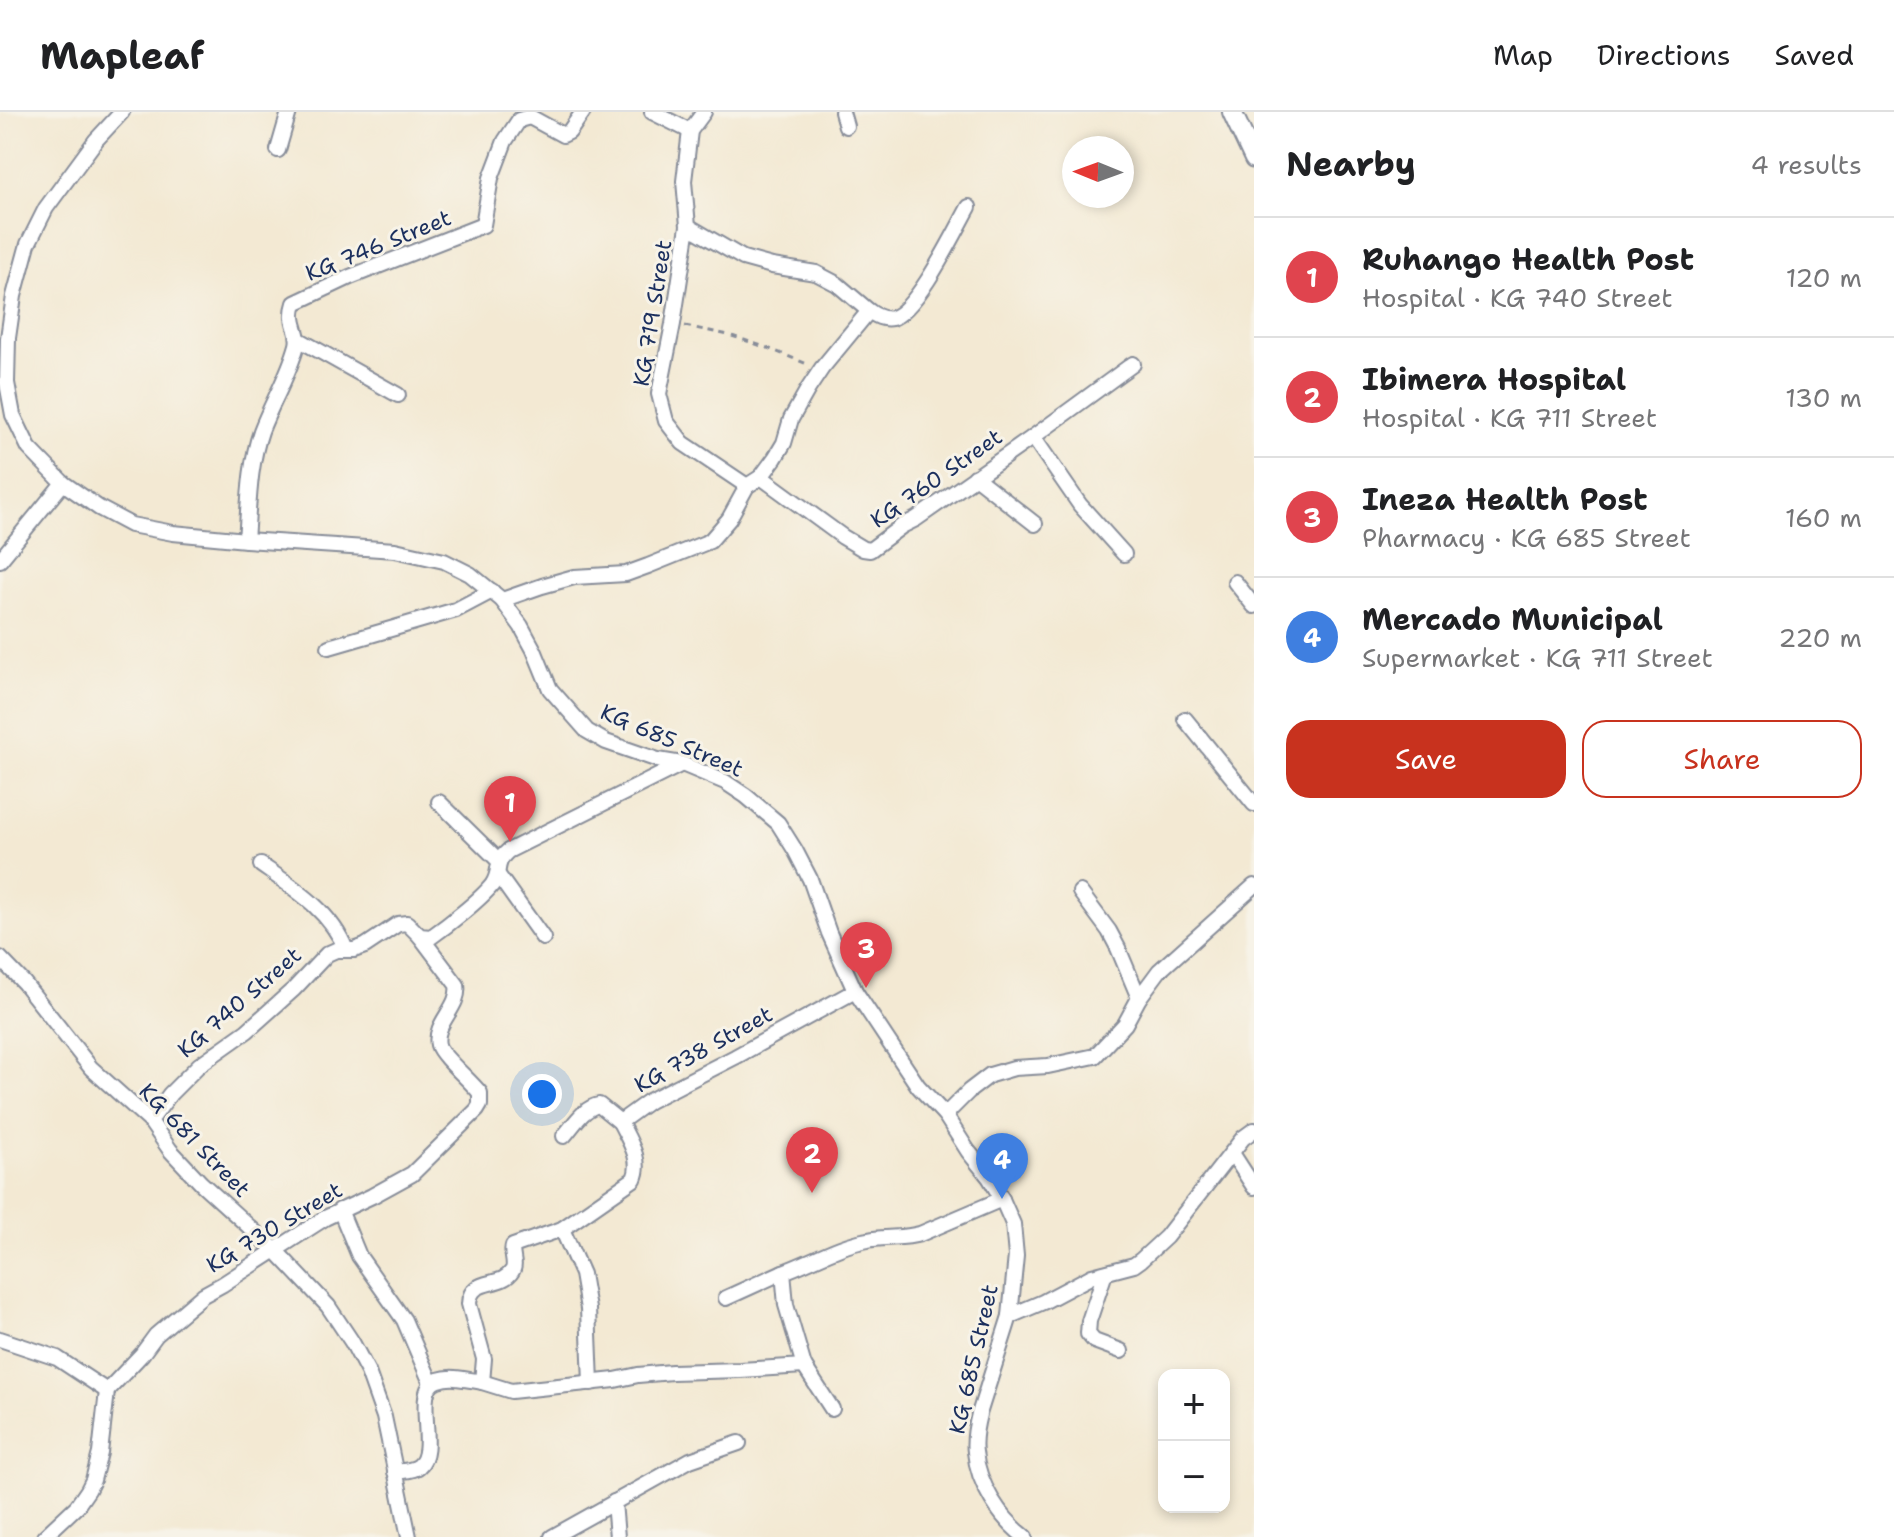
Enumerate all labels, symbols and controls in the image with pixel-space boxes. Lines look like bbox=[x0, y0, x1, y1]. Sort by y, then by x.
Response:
text: Mapleaf bbox=[40, 30, 205, 81]
text: Map bbox=[1493, 36, 1553, 74]
text: Directions bbox=[1597, 36, 1731, 74]
text: Saved bbox=[1775, 36, 1854, 74]
north arrow bbox=[1062, 136, 1134, 208]
text: Nearby bbox=[1286, 141, 1416, 187]
text: 4 results bbox=[1750, 147, 1862, 182]
street label: KG 746 Street bbox=[301, 203, 455, 288]
street label: KG 719 Street bbox=[627, 238, 678, 388]
text: Ruhango Health Post bbox=[1362, 239, 1694, 280]
text: 1 bbox=[1306, 260, 1318, 295]
text: 120 m bbox=[1786, 260, 1862, 295]
text: Hospital · KG 740 Street bbox=[1362, 280, 1673, 315]
text: Ibimera Hospital bbox=[1362, 359, 1626, 400]
text: 2 bbox=[1303, 380, 1321, 415]
text: 130 m bbox=[1785, 380, 1862, 415]
text: Hospital · KG 711 Street bbox=[1362, 400, 1657, 435]
street label: KG 760 Street bbox=[865, 422, 1008, 535]
text: Ineza Health Post bbox=[1362, 479, 1648, 520]
text: 3 bbox=[1303, 500, 1321, 535]
text: 160 m bbox=[1785, 500, 1862, 535]
text: Pharmacy · KG 685 Street bbox=[1362, 520, 1691, 555]
text: Mercado Municipal bbox=[1362, 599, 1663, 640]
text: 4 bbox=[1303, 620, 1321, 655]
text: 220 m bbox=[1778, 620, 1862, 655]
text: Supermarket · KG 711 Street bbox=[1362, 640, 1713, 675]
street label: KG 685 Street bbox=[596, 697, 748, 784]
button: Save bbox=[1286, 720, 1566, 798]
button: Share bbox=[1582, 720, 1862, 798]
pin: 1 bbox=[484, 776, 536, 842]
pin: 3 bbox=[840, 922, 892, 988]
street label: KG 740 Street bbox=[171, 941, 307, 1064]
street label: KG 738 Street bbox=[629, 999, 778, 1099]
your location bbox=[522, 1074, 562, 1114]
street label: KG 681 Street bbox=[133, 1077, 256, 1204]
pin: 2 bbox=[786, 1127, 838, 1193]
pin: 4 bbox=[976, 1133, 1028, 1199]
street label: KG 730 Street bbox=[201, 1175, 348, 1280]
street label: KG 685 Street bbox=[942, 1282, 1005, 1437]
map controls bbox=[1158, 1369, 1230, 1513]
button: + bbox=[1158, 1369, 1230, 1441]
button: − bbox=[1158, 1441, 1230, 1513]

